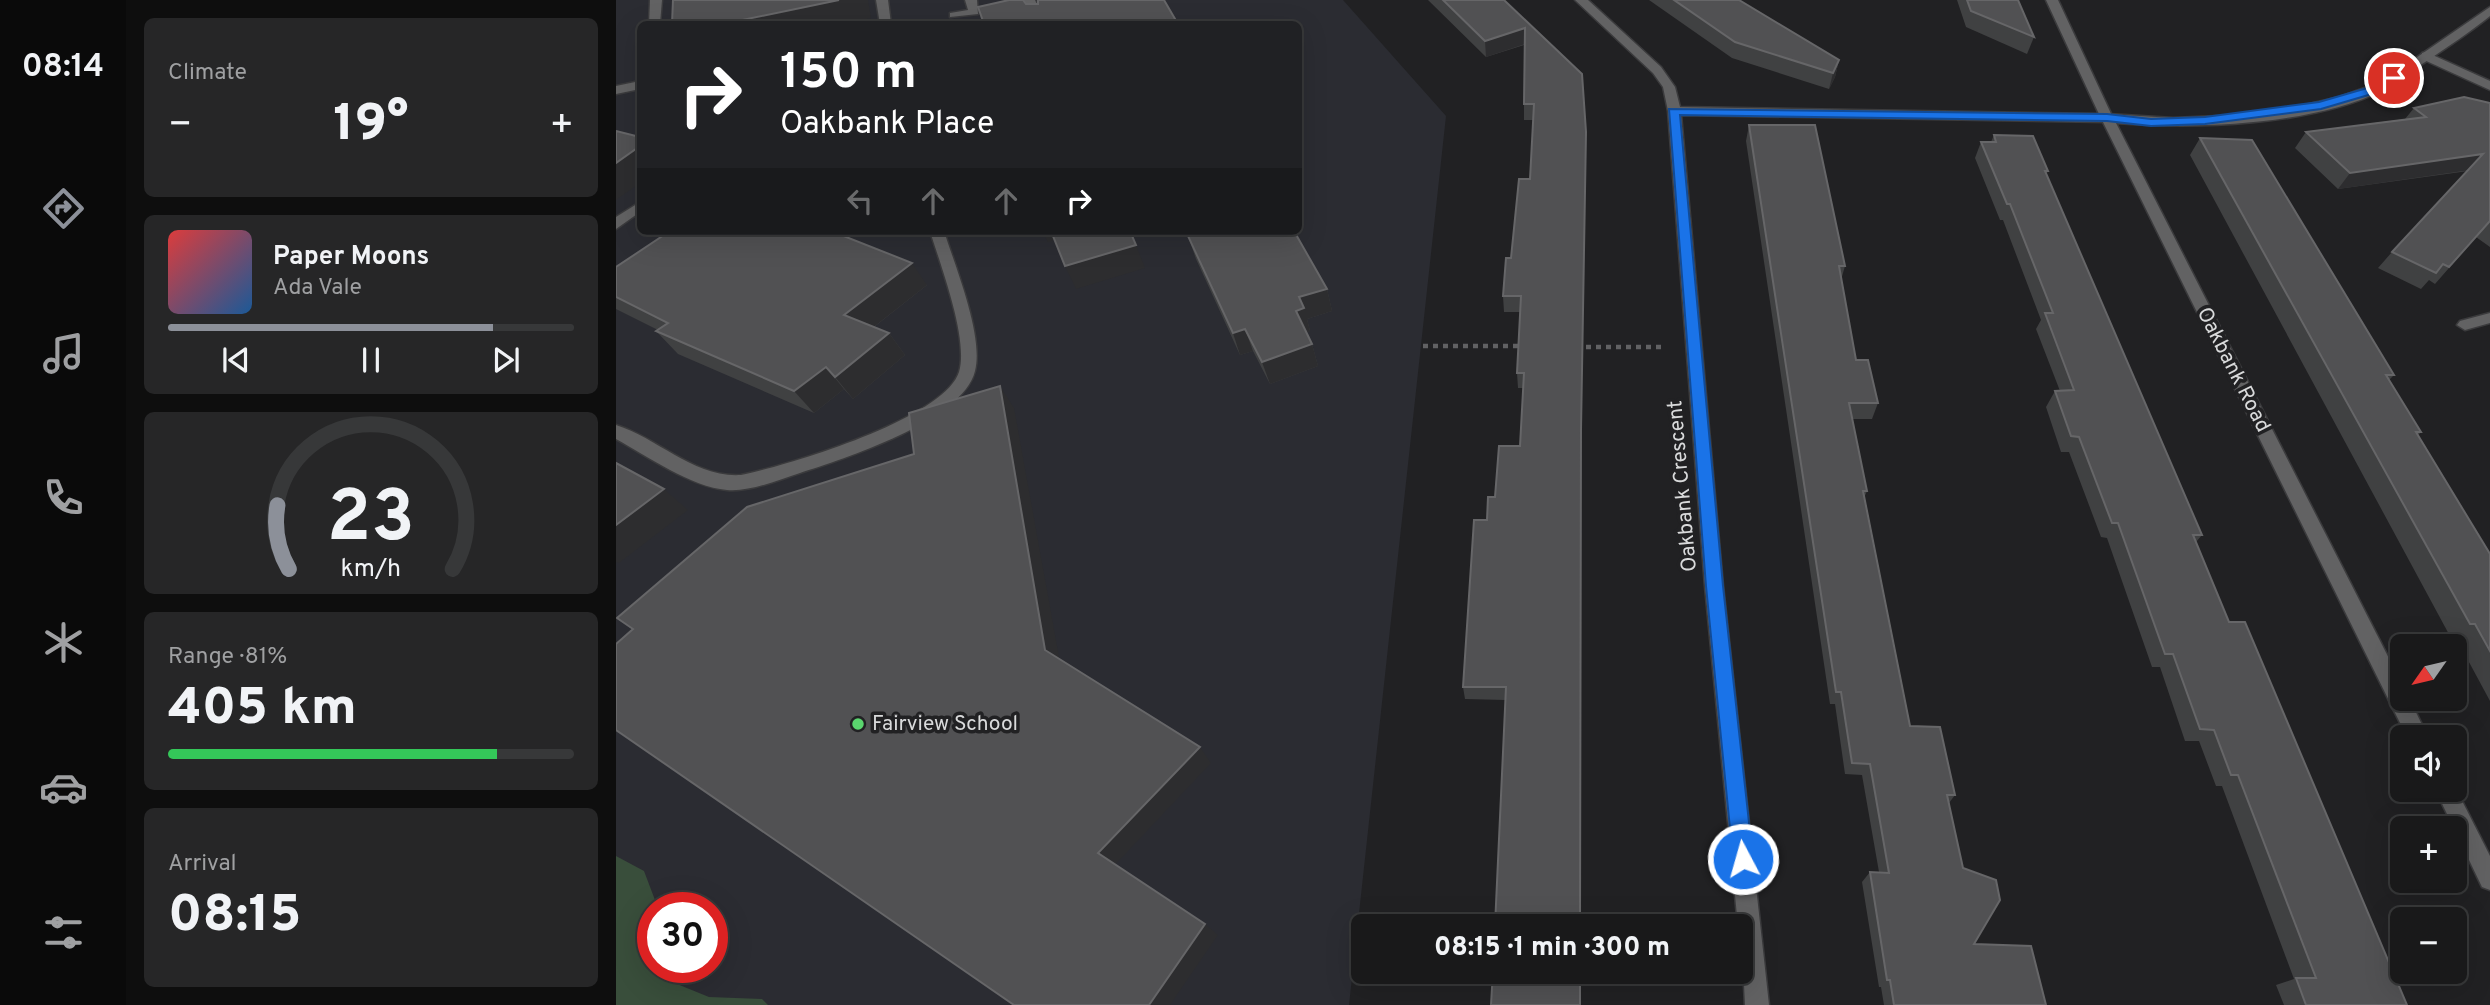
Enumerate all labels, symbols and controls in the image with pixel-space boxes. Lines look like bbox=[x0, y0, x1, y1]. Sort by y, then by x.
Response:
text: 150 m bbox=[780, 44, 917, 106]
text: 08:14 bbox=[22, 48, 104, 88]
pin bbox=[2364, 48, 2424, 108]
icon: right bbox=[665, 49, 756, 140]
text: Climate bbox=[168, 59, 247, 88]
icon: arrive bbox=[2375, 59, 2413, 97]
text: 19° bbox=[333, 93, 409, 159]
text: − bbox=[168, 102, 193, 151]
text: + bbox=[549, 102, 574, 151]
text: Oakbank Place bbox=[780, 105, 994, 145]
icon: left bbox=[841, 182, 879, 220]
icon: ahead bbox=[914, 182, 952, 220]
icon: ahead bbox=[987, 182, 1025, 220]
icon: right bbox=[1060, 182, 1098, 220]
icon: directions bbox=[39, 184, 88, 233]
text: Paper Moons bbox=[273, 241, 429, 274]
text: Ada Vale bbox=[273, 274, 362, 303]
street label: Oakbank Road bbox=[2190, 303, 2276, 437]
icon: music bbox=[39, 329, 88, 378]
icon: previous bbox=[217, 341, 255, 379]
icon: pause bbox=[352, 341, 390, 379]
icon: next bbox=[487, 341, 525, 379]
street label: Oakbank Crescent bbox=[1662, 399, 1704, 573]
icon: phone bbox=[39, 473, 88, 522]
text: 23 bbox=[327, 475, 415, 567]
text: km/h bbox=[341, 553, 401, 585]
icon: climate bbox=[39, 618, 88, 667]
north arrow bbox=[2390, 634, 2468, 710]
map controls bbox=[2390, 634, 2467, 984]
text: Range · 81% bbox=[168, 643, 287, 672]
text: 405 km bbox=[168, 677, 357, 743]
place label: Fairview School bbox=[872, 711, 1018, 738]
marker: Fairview School bbox=[850, 716, 866, 732]
button: sound bbox=[2390, 725, 2467, 802]
icon: car bbox=[39, 763, 88, 812]
button: + bbox=[2390, 816, 2467, 893]
position arrow bbox=[1706, 822, 1780, 896]
text: Arrival bbox=[168, 850, 237, 879]
text: 08:15 bbox=[168, 884, 301, 950]
speed limit sign: 30 bbox=[637, 892, 728, 983]
button: − bbox=[2390, 907, 2467, 984]
icon: filters bbox=[39, 908, 88, 957]
text: 08:15 · 1 min · 300 m bbox=[1434, 932, 1670, 965]

